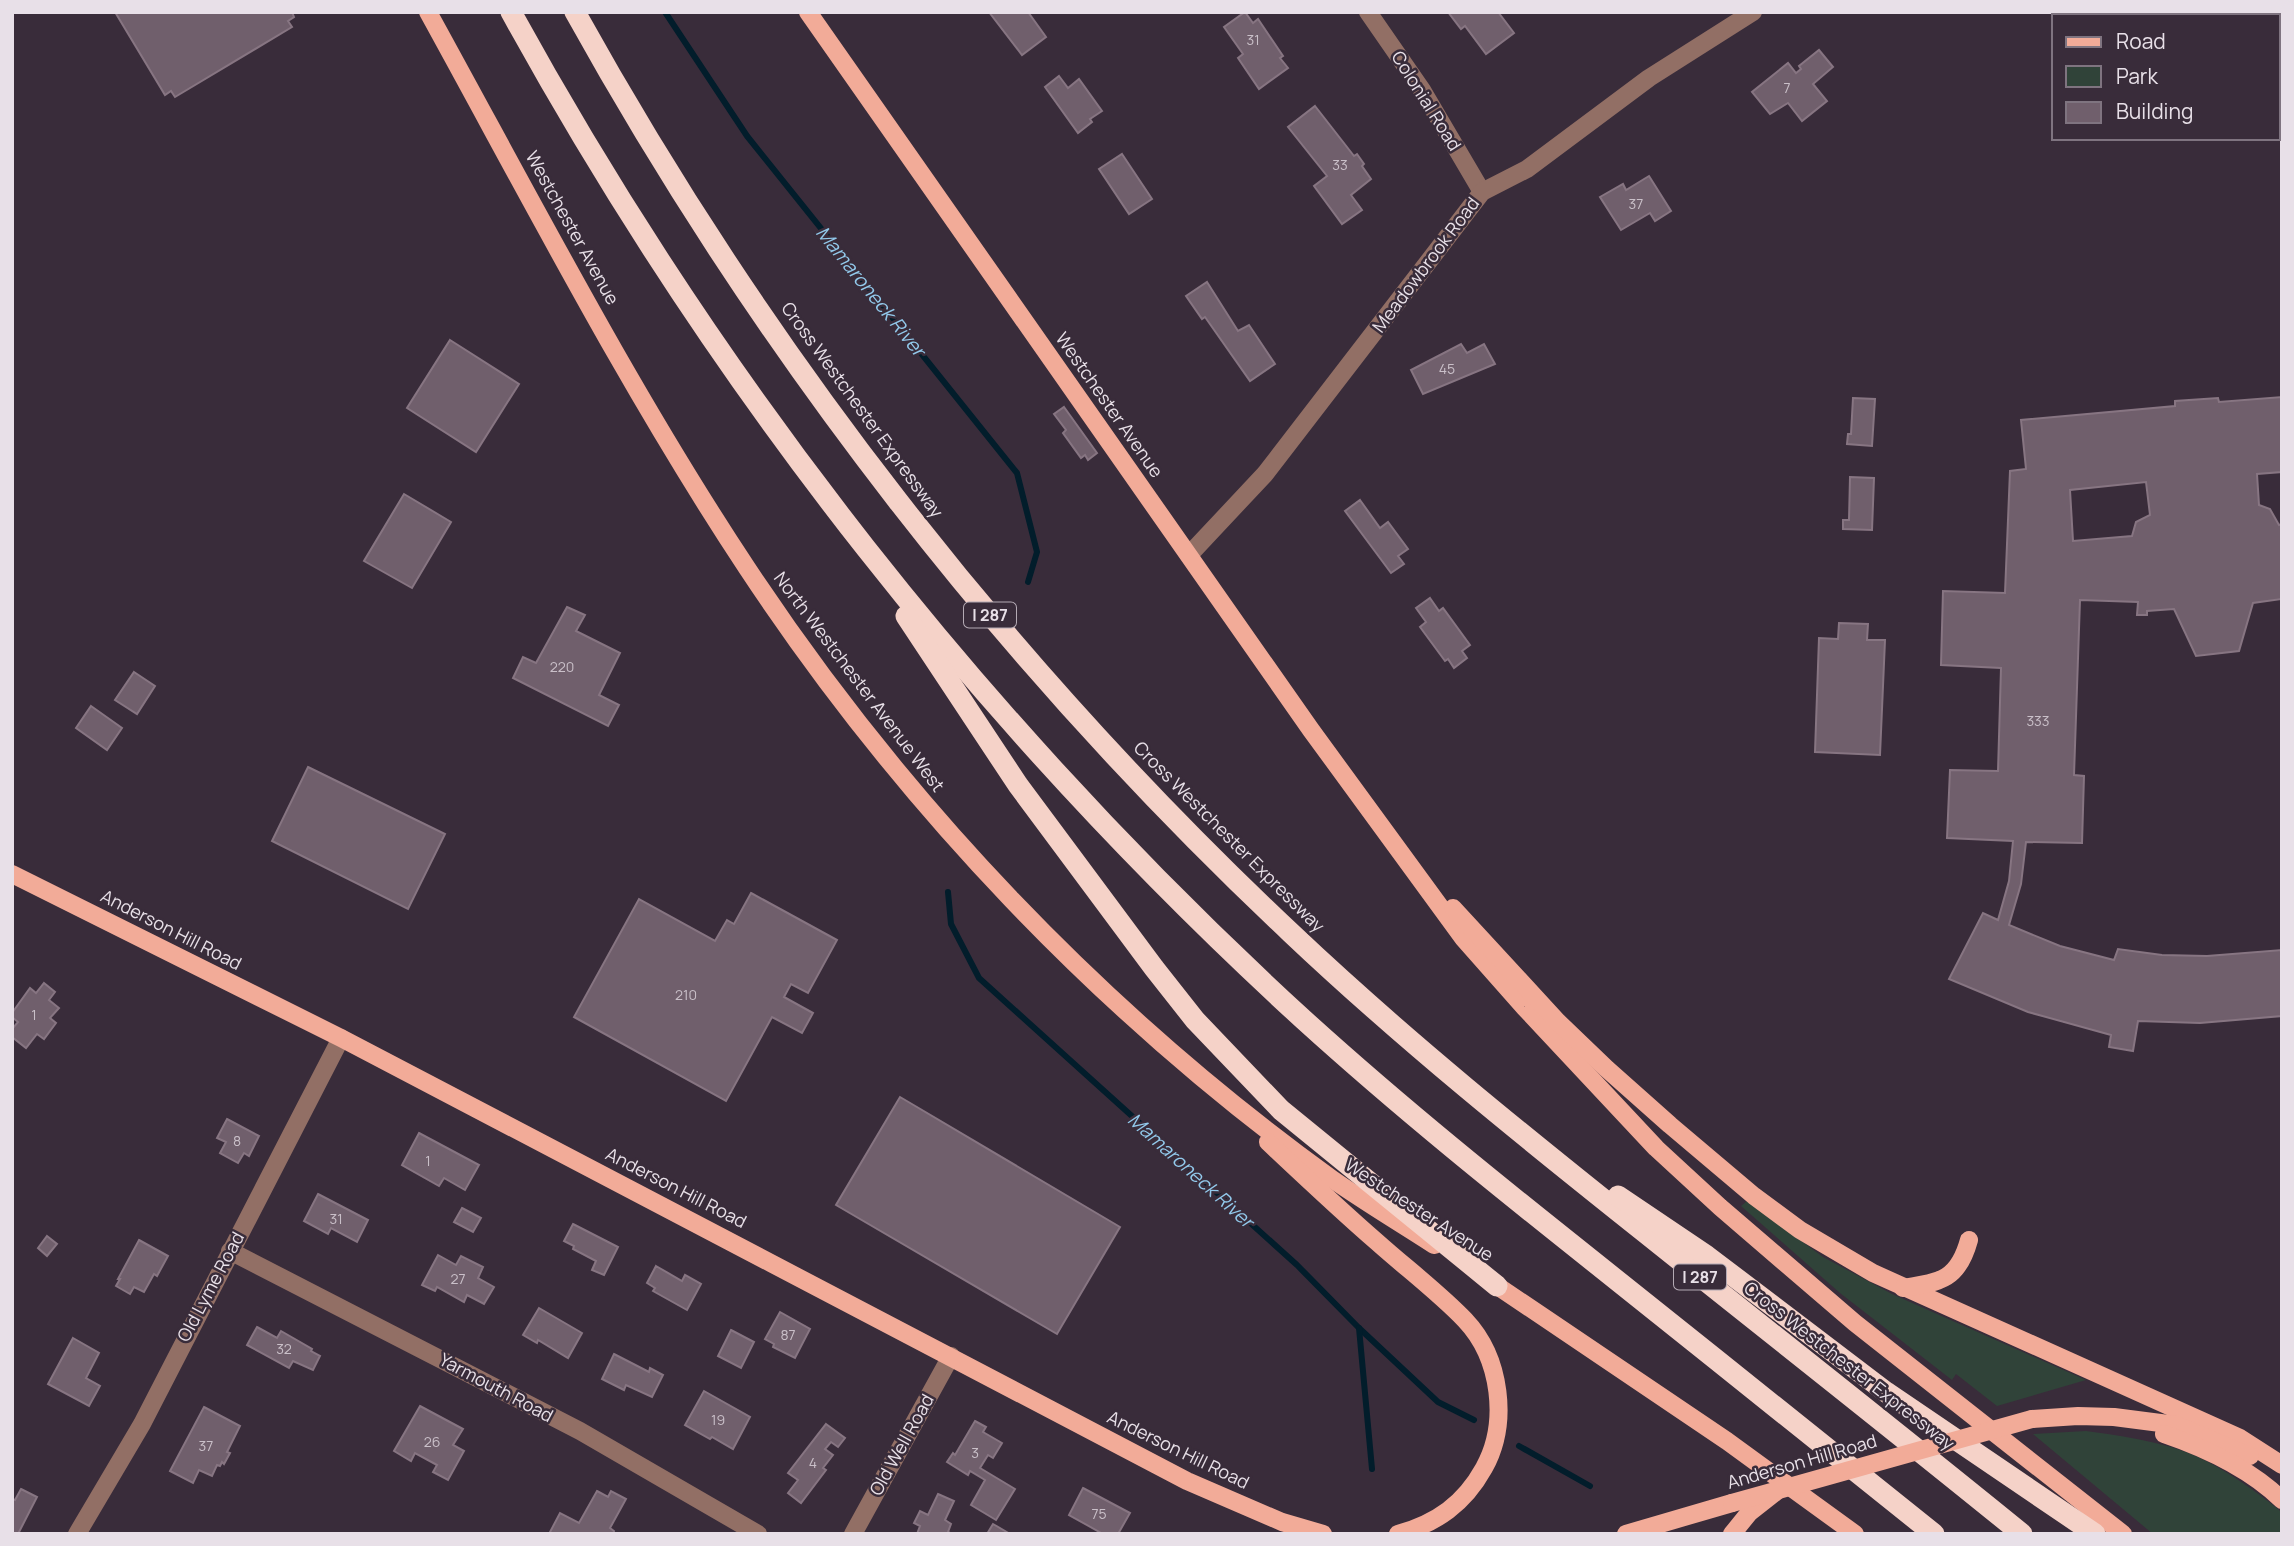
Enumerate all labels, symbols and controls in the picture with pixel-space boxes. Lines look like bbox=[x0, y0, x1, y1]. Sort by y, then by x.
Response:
legend bbox=[2052, 14, 2280, 140]
text: Road bbox=[2116, 27, 2166, 55]
house number: 31 bbox=[1246, 30, 1260, 49]
street label: Colonial Road bbox=[1387, 46, 1467, 155]
text: Park bbox=[2116, 62, 2158, 90]
house number: 7 bbox=[1783, 78, 1791, 97]
text: Building bbox=[2116, 97, 2193, 125]
street label: Westchester Avenue bbox=[521, 146, 625, 309]
house number: 33 bbox=[1332, 155, 1348, 174]
street label: Meadowbrook Road bbox=[1366, 192, 1484, 337]
house number: 37 bbox=[1629, 194, 1643, 213]
water label: Mamaroneck River bbox=[810, 220, 933, 363]
street label: Cross Westchester Expressway bbox=[776, 297, 949, 522]
street label: Westchester Avenue bbox=[1051, 327, 1169, 482]
house number: 45 bbox=[1439, 359, 1455, 378]
street label: North Westchester Avenue West bbox=[769, 566, 951, 796]
road number: I 287 bbox=[964, 602, 1016, 628]
house number: 220 bbox=[550, 657, 574, 676]
house number: 333 bbox=[2026, 711, 2050, 730]
street label: Cross Westchester Expressway bbox=[1129, 736, 1331, 937]
street label: Anderson Hill Road bbox=[97, 883, 246, 975]
house number: 210 bbox=[675, 985, 697, 1004]
house number: 1 bbox=[31, 1005, 37, 1024]
water label: Mamaroneck River bbox=[1123, 1107, 1261, 1235]
house number: 8 bbox=[233, 1131, 241, 1150]
street label: Anderson Hill Road bbox=[602, 1141, 751, 1233]
house number: 1 bbox=[425, 1151, 431, 1170]
street label: Westchester Avenue bbox=[1341, 1152, 1498, 1266]
house number: 31 bbox=[329, 1209, 343, 1228]
street label: Old Lyme Road bbox=[171, 1227, 249, 1346]
road number: I 287 bbox=[1674, 1264, 1726, 1289]
house number: 27 bbox=[450, 1269, 466, 1288]
street label: Cross Westchester Expressway bbox=[1739, 1275, 1960, 1455]
house number: 87 bbox=[780, 1325, 796, 1344]
house number: 32 bbox=[276, 1339, 292, 1358]
street label: Yarmouth Road bbox=[435, 1347, 558, 1427]
street label: Old Well Road bbox=[863, 1390, 939, 1500]
street label: Anderson Hill Road bbox=[1104, 1404, 1253, 1494]
house number: 19 bbox=[711, 1410, 725, 1429]
street label: Anderson Hill Road bbox=[1724, 1428, 1879, 1494]
house number: 26 bbox=[424, 1432, 440, 1451]
house number: 37 bbox=[199, 1436, 213, 1455]
house number: 3 bbox=[971, 1443, 979, 1462]
house number: 4 bbox=[809, 1453, 817, 1472]
house number: 75 bbox=[1091, 1504, 1107, 1523]

